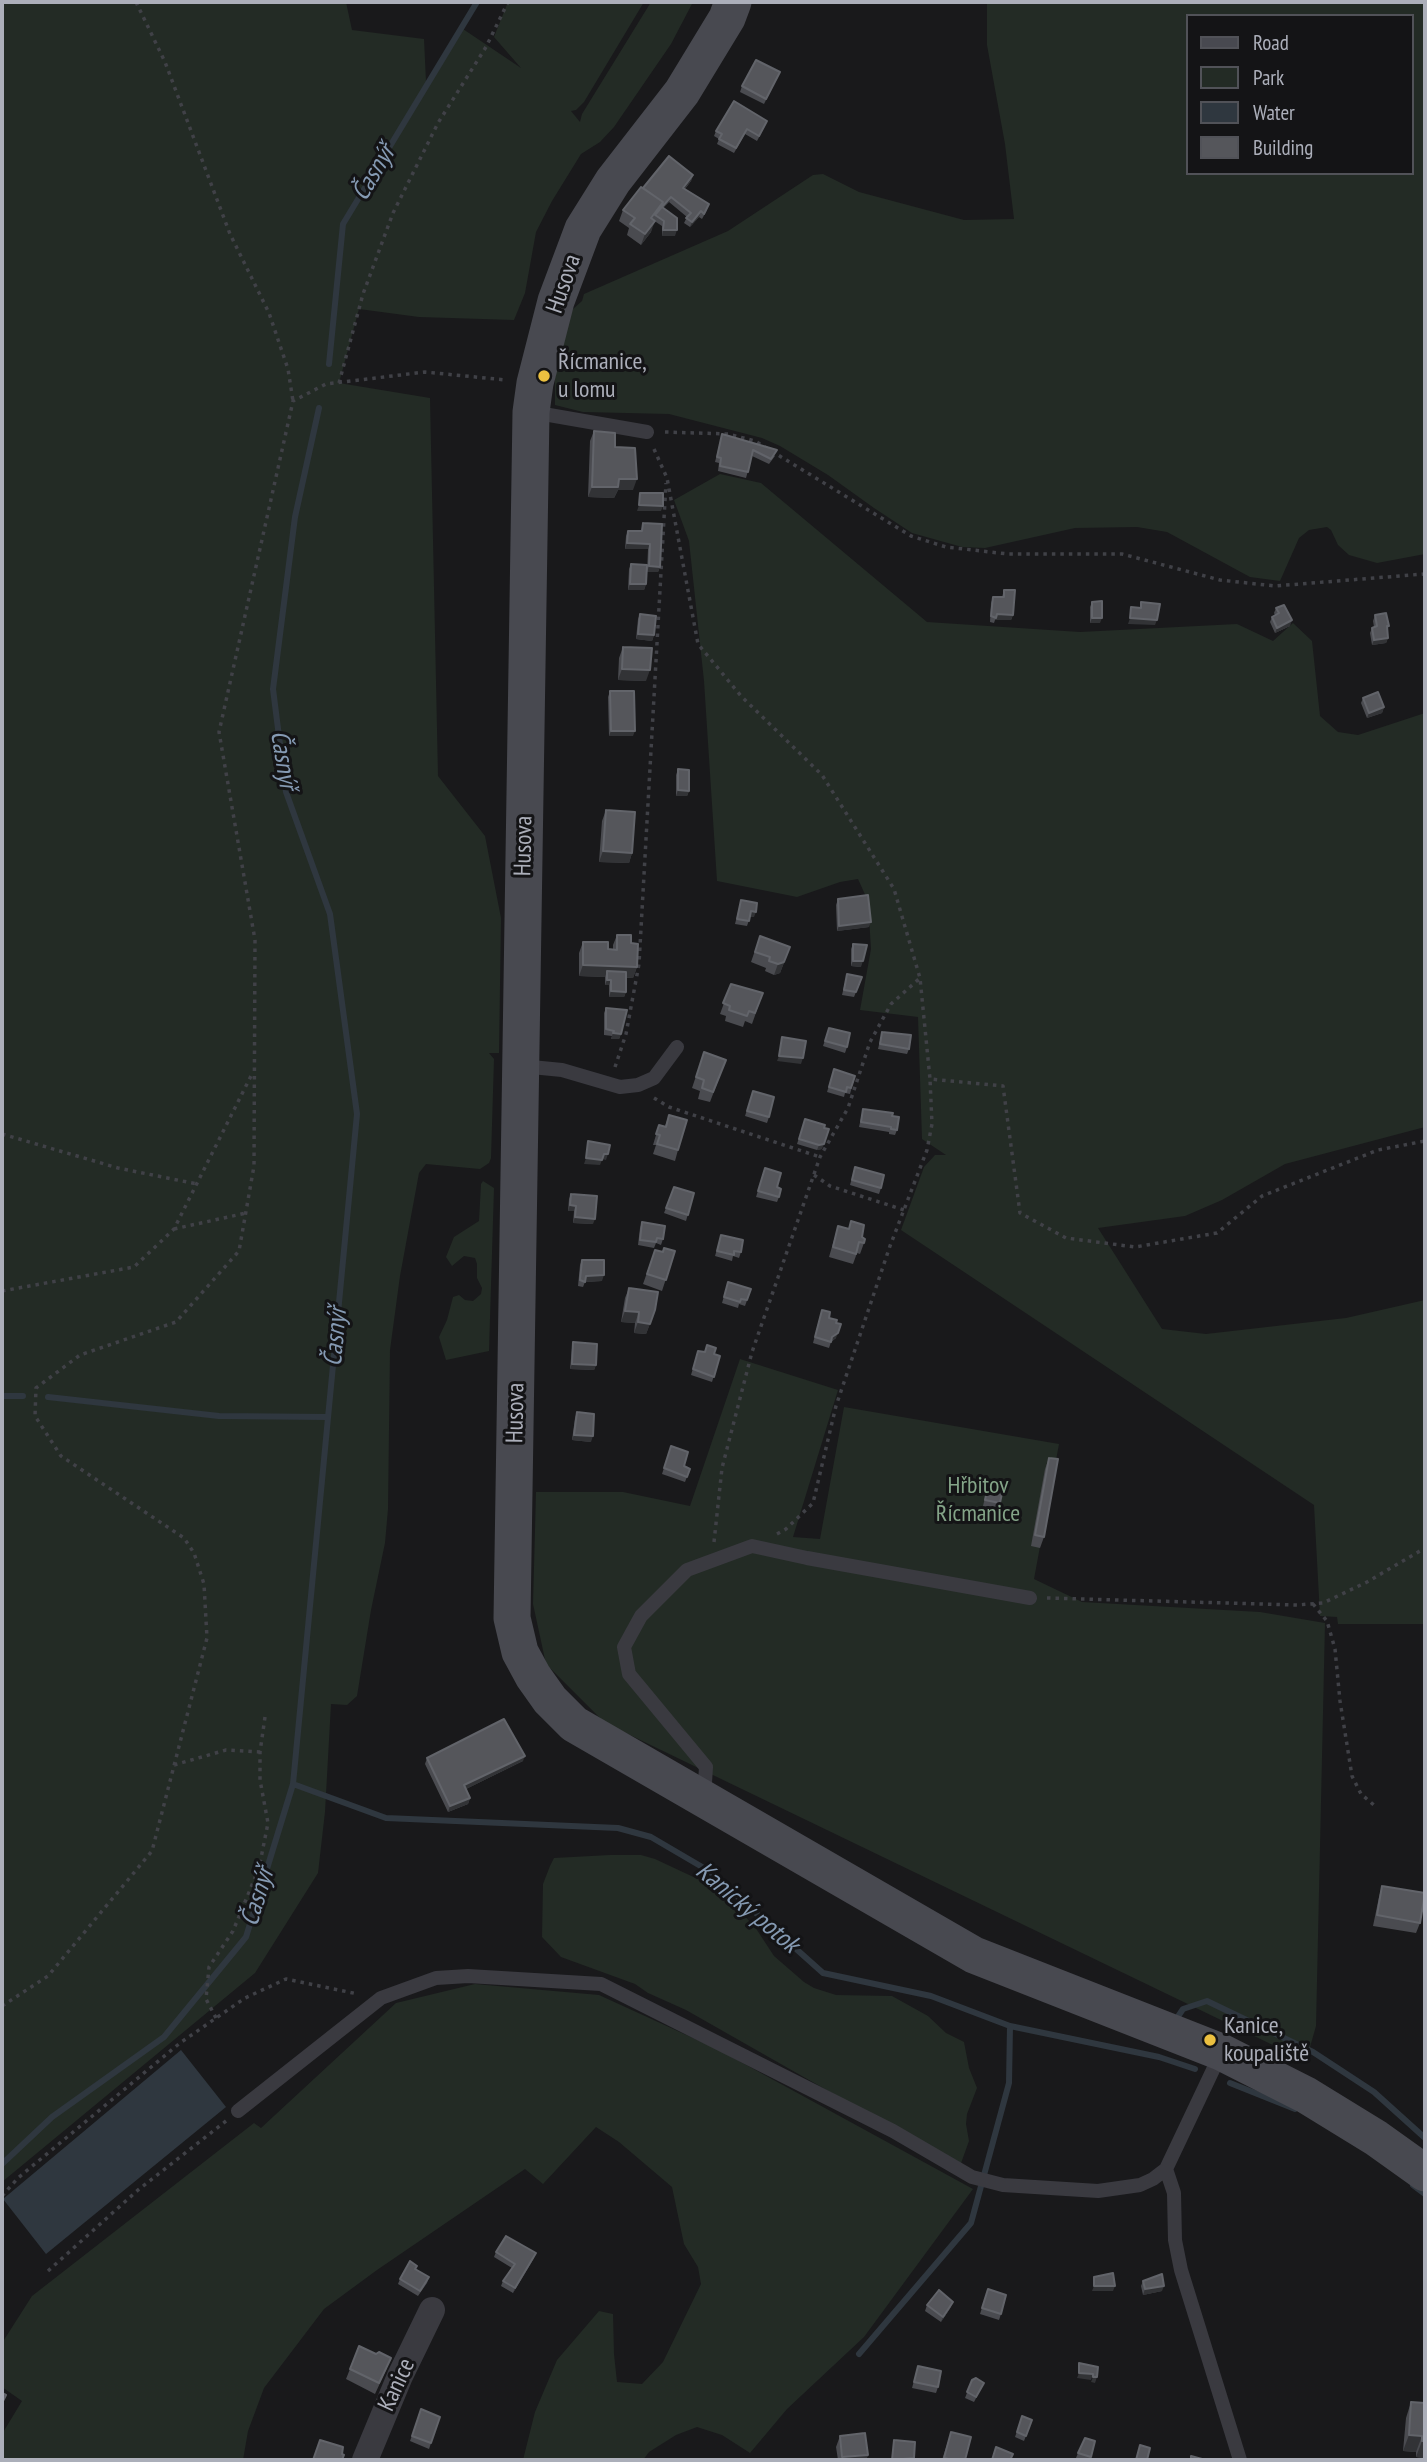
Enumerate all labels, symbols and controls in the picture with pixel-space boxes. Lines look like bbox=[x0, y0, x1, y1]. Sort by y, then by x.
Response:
legend bbox=[1186, 14, 1413, 175]
text: Road bbox=[1253, 29, 1289, 56]
text: Park bbox=[1253, 64, 1284, 91]
text: Water bbox=[1253, 99, 1295, 126]
text: Building bbox=[1253, 134, 1313, 161]
water label: Časnýř bbox=[345, 140, 403, 206]
street label: Husova bbox=[541, 251, 587, 317]
place label: Řícmanice, u lomu bbox=[558, 348, 647, 404]
marker: Řícmanice, u lomu bbox=[536, 368, 552, 384]
water label: Časnýř bbox=[263, 728, 303, 792]
street label: Husova bbox=[509, 816, 539, 876]
water label: Časnýř bbox=[318, 1306, 354, 1368]
street label: Husova bbox=[501, 1383, 531, 1443]
park label: Hřbitov Řícmanice bbox=[936, 1472, 1020, 1528]
water label: Kanický potok bbox=[689, 1856, 805, 1960]
water label: Časnýř bbox=[234, 1864, 282, 1930]
place label: Kanice, koupaliště bbox=[1224, 2012, 1309, 2068]
marker: Kanice, koupaliště bbox=[1202, 2032, 1218, 2048]
street label: Kanice bbox=[372, 2354, 422, 2416]

